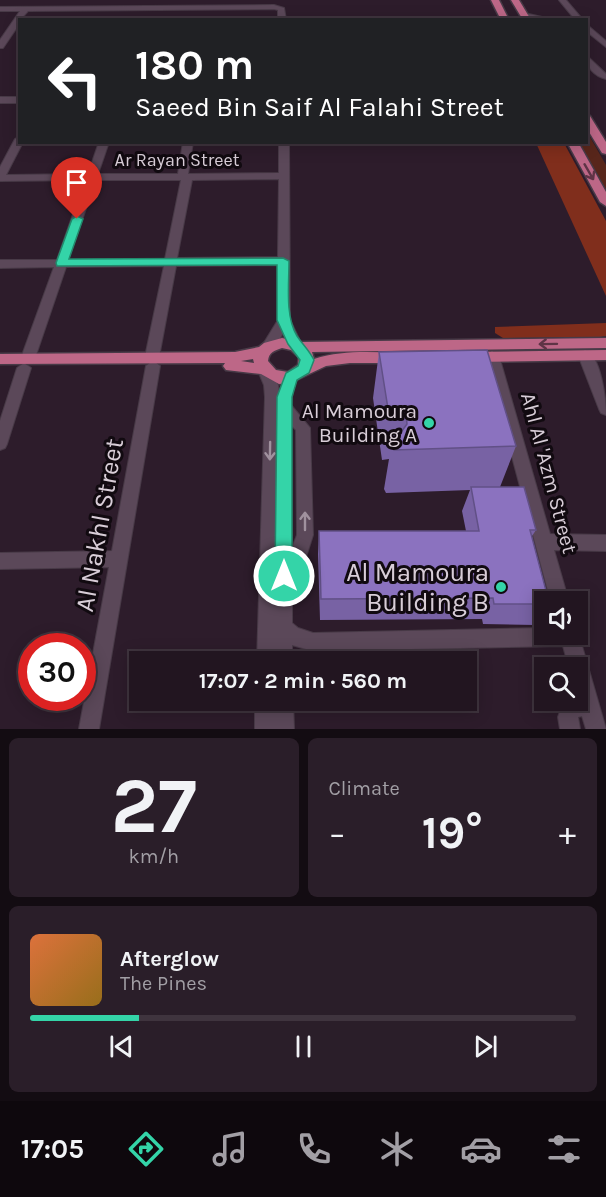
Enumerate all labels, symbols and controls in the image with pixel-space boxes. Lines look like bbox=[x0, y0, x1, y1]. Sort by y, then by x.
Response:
text: 180 m bbox=[135, 40, 254, 90]
icon: left bbox=[36, 42, 114, 120]
text: Saeed Bin Saif Al Falahi Street bbox=[135, 91, 504, 123]
street label: Ar Rayan Street bbox=[115, 149, 240, 171]
pin bbox=[51, 157, 102, 219]
one-way arrow bbox=[584, 163, 595, 181]
icon: arrive bbox=[60, 166, 93, 199]
one-way arrow bbox=[538, 338, 558, 350]
street label: Ahl Al 'Azm Street bbox=[516, 390, 582, 556]
place label: Al Mamoura Building A bbox=[302, 399, 417, 447]
marker: Al Mamoura Building A bbox=[422, 416, 436, 430]
street label: Al Nakhl Street bbox=[69, 436, 130, 614]
one-way arrow bbox=[264, 441, 275, 461]
one-way arrow bbox=[299, 511, 310, 531]
position arrow bbox=[252, 544, 316, 608]
place label: Al Mamoura Building B bbox=[346, 557, 489, 618]
marker: Al Mamoura Building B bbox=[494, 580, 508, 594]
map controls bbox=[534, 591, 588, 711]
button: sound bbox=[534, 591, 588, 645]
speed limit sign: 30 bbox=[18, 633, 96, 711]
button: search bbox=[534, 657, 588, 711]
text: 17:07 · 2 min · 560 m bbox=[199, 668, 407, 694]
text: 27 bbox=[111, 760, 197, 852]
text: Climate bbox=[329, 777, 400, 800]
text: 19° bbox=[422, 807, 483, 859]
text: − bbox=[329, 814, 346, 852]
text: + bbox=[559, 814, 576, 852]
text: km/h bbox=[128, 845, 179, 868]
text: Afterglow bbox=[120, 946, 219, 972]
text: The Pines bbox=[120, 972, 207, 995]
icon: previous bbox=[105, 1030, 138, 1063]
icon: pause bbox=[287, 1030, 320, 1063]
icon: next bbox=[469, 1030, 502, 1063]
icon: directions bbox=[125, 1128, 167, 1170]
icon: music bbox=[209, 1128, 251, 1170]
icon: phone bbox=[293, 1128, 335, 1170]
icon: climate bbox=[376, 1128, 418, 1170]
icon: car bbox=[460, 1128, 502, 1170]
icon: filters bbox=[543, 1128, 585, 1170]
text: 17:05 bbox=[21, 1133, 84, 1165]

